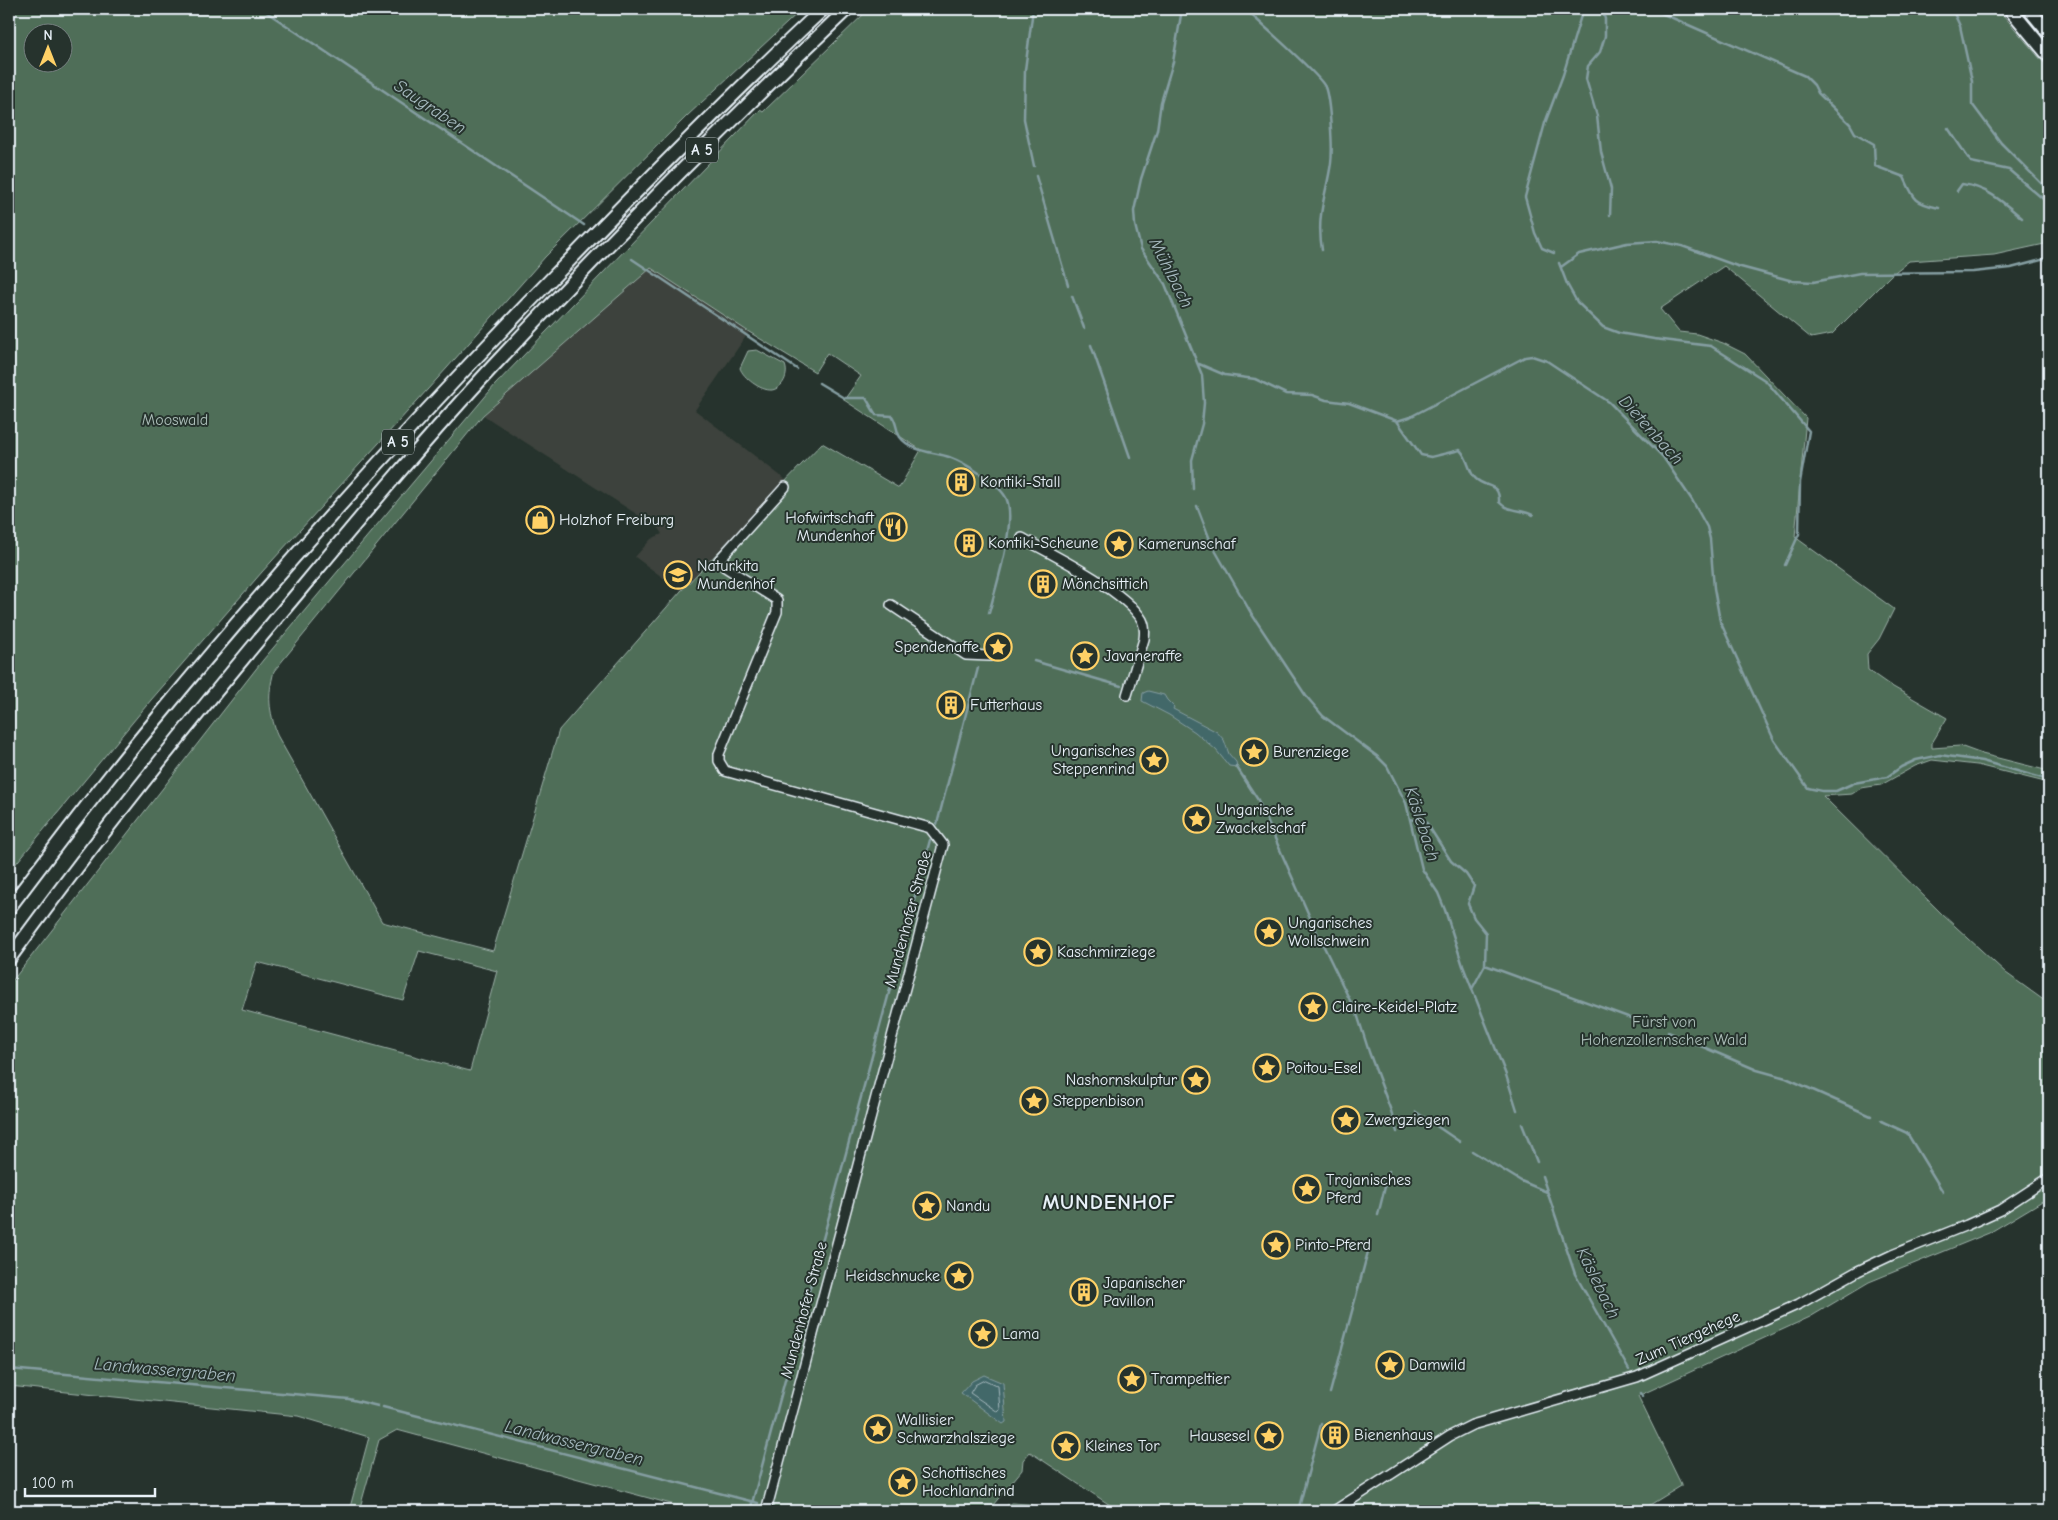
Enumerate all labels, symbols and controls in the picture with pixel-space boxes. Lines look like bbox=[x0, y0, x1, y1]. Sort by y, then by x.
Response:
north arrow bbox=[22, 22, 72, 72]
text: N bbox=[43, 27, 53, 44]
water label: Saugraben bbox=[390, 75, 470, 139]
road number: A 5 bbox=[686, 138, 718, 162]
water label: Mühlbach bbox=[1144, 234, 1197, 311]
water label: Dietenbach bbox=[1614, 391, 1688, 469]
park label: Mooswald bbox=[142, 411, 208, 429]
road number: A 5 bbox=[382, 430, 414, 454]
building icon: Kontiki-Stall bbox=[946, 467, 976, 497]
place label: Kontiki-Stall bbox=[980, 473, 1061, 491]
shop icon: Holzhof Freiburg bbox=[525, 505, 555, 535]
place label: Hofwirtschaft Mundenhof bbox=[785, 509, 876, 545]
place label: Holzhof Freiburg bbox=[559, 511, 674, 529]
restaurant icon: Hofwirtschaft Mundenhof bbox=[878, 512, 908, 542]
building icon: Kontiki-Scheune bbox=[954, 528, 984, 558]
place icon: Kamerunschaf bbox=[1104, 529, 1134, 559]
place label: Kontiki-Scheune bbox=[988, 534, 1098, 552]
place label: Kamerunschaf bbox=[1138, 535, 1237, 553]
place label: Naturkita Mundenhof bbox=[697, 557, 776, 593]
school or university icon: Naturkita Mundenhof bbox=[663, 560, 693, 590]
building icon: Mönchsittich bbox=[1028, 569, 1058, 599]
place label: Mönchsittich bbox=[1062, 575, 1148, 593]
place icon: Spendenaffe bbox=[983, 632, 1013, 662]
place label: Spendenaffe bbox=[895, 638, 979, 656]
place icon: Javaneraffe bbox=[1070, 641, 1100, 671]
place label: Javaneraffe bbox=[1104, 647, 1182, 665]
building icon: Futterhaus bbox=[936, 690, 966, 720]
place label: Futterhaus bbox=[970, 696, 1042, 714]
place icon: Burenziege bbox=[1239, 737, 1269, 767]
place label: Ungarisches Steppenrind bbox=[1051, 742, 1135, 778]
place label: Burenziege bbox=[1273, 743, 1349, 761]
place icon: Ungarisches Steppenrind bbox=[1139, 745, 1169, 775]
water label: Käslebach bbox=[1400, 784, 1444, 864]
place label: Ungarische Zwackelschaf bbox=[1216, 801, 1307, 837]
place icon: Ungarische Zwackelschaf bbox=[1182, 804, 1212, 834]
street label: Mundenhofer Straße bbox=[881, 849, 935, 989]
place label: Ungarisches Wollschwein bbox=[1288, 914, 1373, 950]
place icon: Ungarisches Wollschwein bbox=[1254, 917, 1284, 947]
place icon: Kaschmirziege bbox=[1023, 937, 1053, 967]
place label: Kaschmirziege bbox=[1057, 943, 1155, 961]
place icon: Claire-Keidel-Platz bbox=[1298, 992, 1328, 1022]
place label: Claire-Keidel-Platz bbox=[1332, 998, 1457, 1016]
park label: Fürst von Hohenzollernscher Wald bbox=[1581, 1013, 1747, 1049]
place icon: Poitou-Esel bbox=[1252, 1053, 1282, 1083]
place label: Poitou-Esel bbox=[1286, 1059, 1361, 1077]
place icon: Nashornskulptur bbox=[1181, 1065, 1211, 1095]
place label: Nashornskulptur bbox=[1066, 1071, 1178, 1089]
place icon: Steppenbison bbox=[1019, 1086, 1049, 1116]
place label: Steppenbison bbox=[1053, 1092, 1144, 1110]
place icon: Zwergziegen bbox=[1331, 1105, 1361, 1135]
place label: Zwergziegen bbox=[1365, 1111, 1450, 1129]
place label: Trojanisches Pferd bbox=[1326, 1171, 1411, 1207]
place icon: Trojanisches Pferd bbox=[1292, 1174, 1322, 1204]
district label: MUNDENHOF bbox=[1042, 1190, 1176, 1214]
place icon: Nandu bbox=[912, 1191, 942, 1221]
place label: Nandu bbox=[946, 1197, 990, 1215]
place icon: Pinto-Pferd bbox=[1261, 1230, 1291, 1260]
place label: Pinto-Pferd bbox=[1295, 1236, 1371, 1254]
street label: Mundenhofer Straße bbox=[777, 1240, 831, 1380]
water label: Käslebach bbox=[1572, 1244, 1624, 1322]
place icon: Heidschnucke bbox=[944, 1261, 974, 1291]
place label: Heidschnucke bbox=[845, 1267, 940, 1285]
place label: Japanischer Pavillon bbox=[1103, 1274, 1186, 1310]
building icon: Japanischer Pavillon bbox=[1069, 1277, 1099, 1307]
street label: Zum Tiergehege bbox=[1633, 1307, 1743, 1369]
place icon: Lama bbox=[968, 1319, 998, 1349]
place label: Lama bbox=[1002, 1325, 1039, 1343]
place icon: Damwild bbox=[1375, 1350, 1405, 1380]
water label: Landwassergraben bbox=[93, 1353, 237, 1387]
place label: Damwild bbox=[1409, 1356, 1466, 1374]
place icon: Trampeltier bbox=[1117, 1364, 1147, 1394]
place label: Trampeltier bbox=[1151, 1370, 1230, 1388]
place label: Wallisier Schwarzhalsziege bbox=[897, 1411, 1015, 1447]
place icon: Wallisier Schwarzhalsziege bbox=[863, 1414, 893, 1444]
water label: Landwassergraben bbox=[503, 1416, 645, 1470]
building icon: Bienenhaus bbox=[1320, 1420, 1350, 1450]
place icon: Hausesel bbox=[1254, 1421, 1284, 1451]
place label: Bienenhaus bbox=[1354, 1426, 1433, 1444]
place label: Hausesel bbox=[1189, 1427, 1250, 1445]
place icon: Kleines Tor bbox=[1051, 1431, 1081, 1461]
place label: Kleines Tor bbox=[1085, 1437, 1160, 1455]
place label: Schottisches Hochlandrind bbox=[922, 1464, 1015, 1500]
scale bar bbox=[25, 1465, 155, 1497]
place icon: Schottisches Hochlandrind bbox=[888, 1467, 918, 1497]
text: 100 m bbox=[32, 1474, 74, 1492]

